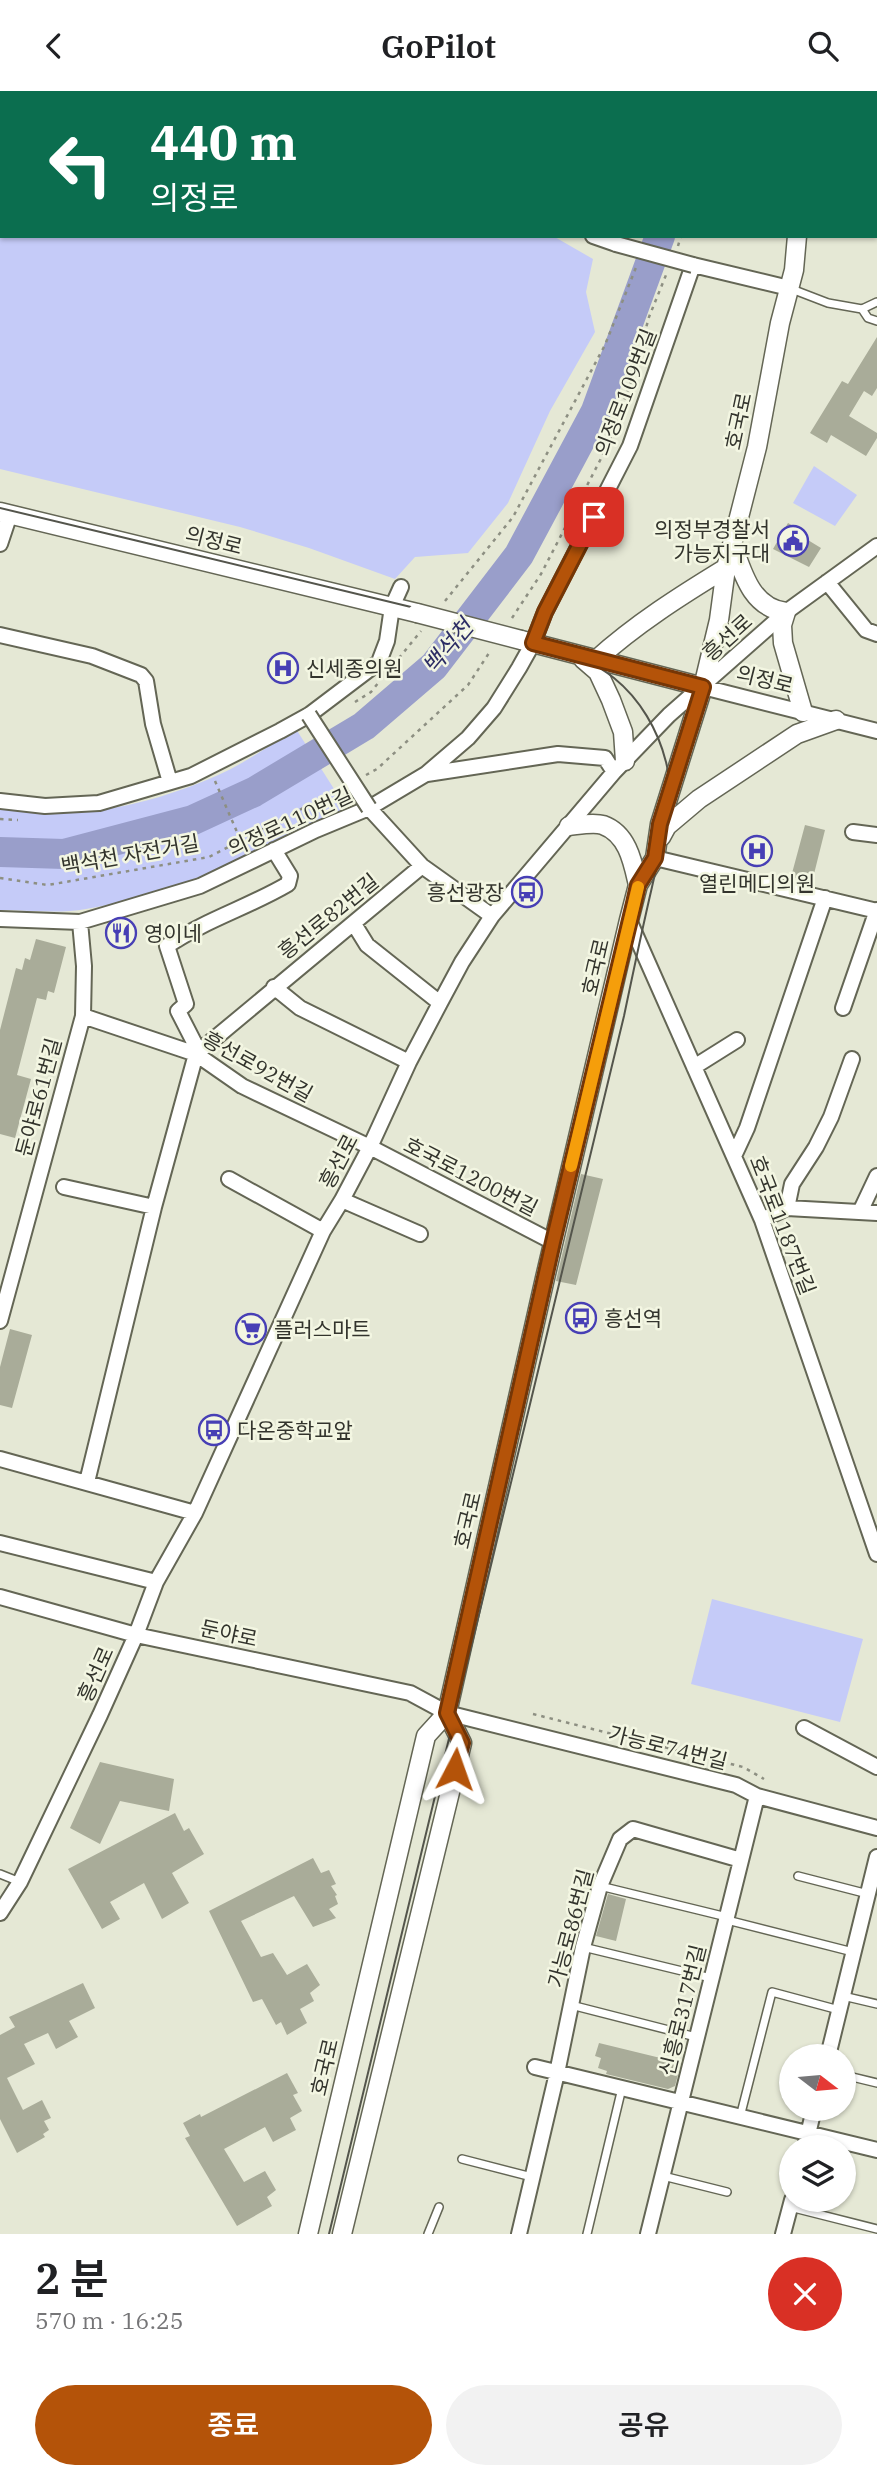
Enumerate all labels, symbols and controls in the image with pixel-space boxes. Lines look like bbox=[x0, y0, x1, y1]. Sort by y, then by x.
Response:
text: GoPilot bbox=[381, 25, 496, 67]
icon: back bbox=[35, 27, 73, 65]
icon: search bbox=[804, 27, 842, 65]
text: 440 m bbox=[150, 110, 297, 173]
icon: left bbox=[35, 119, 126, 210]
text: 의정로 bbox=[150, 176, 238, 218]
street label: 의정로109번길 bbox=[588, 324, 662, 460]
street label: 호국로 bbox=[718, 390, 758, 452]
pin bbox=[564, 487, 624, 547]
icon: arrive bbox=[575, 498, 613, 536]
place label: 의정부경찰서 가능지구대 bbox=[654, 515, 770, 567]
street label: 의정로 bbox=[182, 519, 246, 561]
public building icon: 의정부경찰서 가능지구대 bbox=[776, 524, 810, 558]
street label: 흥선로 bbox=[696, 607, 758, 667]
water label: 백석천 bbox=[415, 610, 481, 680]
hospital icon: 신세종의원 bbox=[266, 651, 300, 685]
place label: 신세종의원 bbox=[306, 654, 403, 682]
street label: 의정로 bbox=[733, 658, 797, 700]
street label: 의정로110번길 bbox=[223, 780, 357, 862]
street label: 백석천 자전거길 bbox=[59, 828, 201, 880]
hospital icon: 열린메디의원 bbox=[740, 834, 774, 868]
street label: 흥선로82번길 bbox=[272, 867, 384, 965]
place label: 열린메디의원 bbox=[699, 869, 815, 897]
bus stop icon: 흥선광장 bbox=[510, 875, 544, 909]
place label: 흥선광장 bbox=[427, 878, 504, 906]
restaurant icon: 영이네 bbox=[104, 916, 138, 950]
place label: 영이네 bbox=[144, 919, 202, 947]
street label: 호국로 bbox=[575, 936, 615, 998]
street label: 흥선로92번길 bbox=[198, 1024, 318, 1108]
street label: 둔야로61번길 bbox=[9, 1035, 67, 1159]
street label: 흥선로 bbox=[312, 1129, 364, 1193]
street label: 호국로1200번길 bbox=[399, 1130, 543, 1222]
street label: 호국로1187번길 bbox=[744, 1151, 822, 1299]
bus stop icon: 흥선역 bbox=[564, 1301, 598, 1335]
place label: 흥선역 bbox=[604, 1304, 662, 1332]
supermarket icon: 플러스마트 bbox=[234, 1312, 268, 1346]
place label: 플러스마트 bbox=[274, 1315, 371, 1343]
bus stop icon: 다온중학교앞 bbox=[197, 1413, 231, 1447]
place label: 다온중학교앞 bbox=[237, 1416, 353, 1444]
street label: 호국로 bbox=[447, 1489, 487, 1551]
street label: 둔야로 bbox=[198, 1613, 260, 1653]
street label: 흥선로 bbox=[70, 1642, 120, 1706]
street label: 가능로74번길 bbox=[606, 1719, 730, 1775]
position arrow bbox=[418, 1732, 492, 1806]
street label: 가능로86번길 bbox=[541, 1866, 599, 1990]
street label: 신흥로317번길 bbox=[652, 1941, 712, 2079]
street label: 호국로 bbox=[304, 2036, 344, 2098]
north arrow bbox=[779, 2044, 856, 2121]
map controls bbox=[779, 2044, 856, 2212]
button: layers bbox=[779, 2135, 856, 2212]
text: 2 분 bbox=[35, 2251, 109, 2306]
button: close bbox=[768, 2257, 842, 2331]
text: 570 m · 16:25 bbox=[35, 2305, 184, 2335]
button: 종료 bbox=[35, 2385, 432, 2465]
button: 공유 bbox=[446, 2385, 842, 2465]

